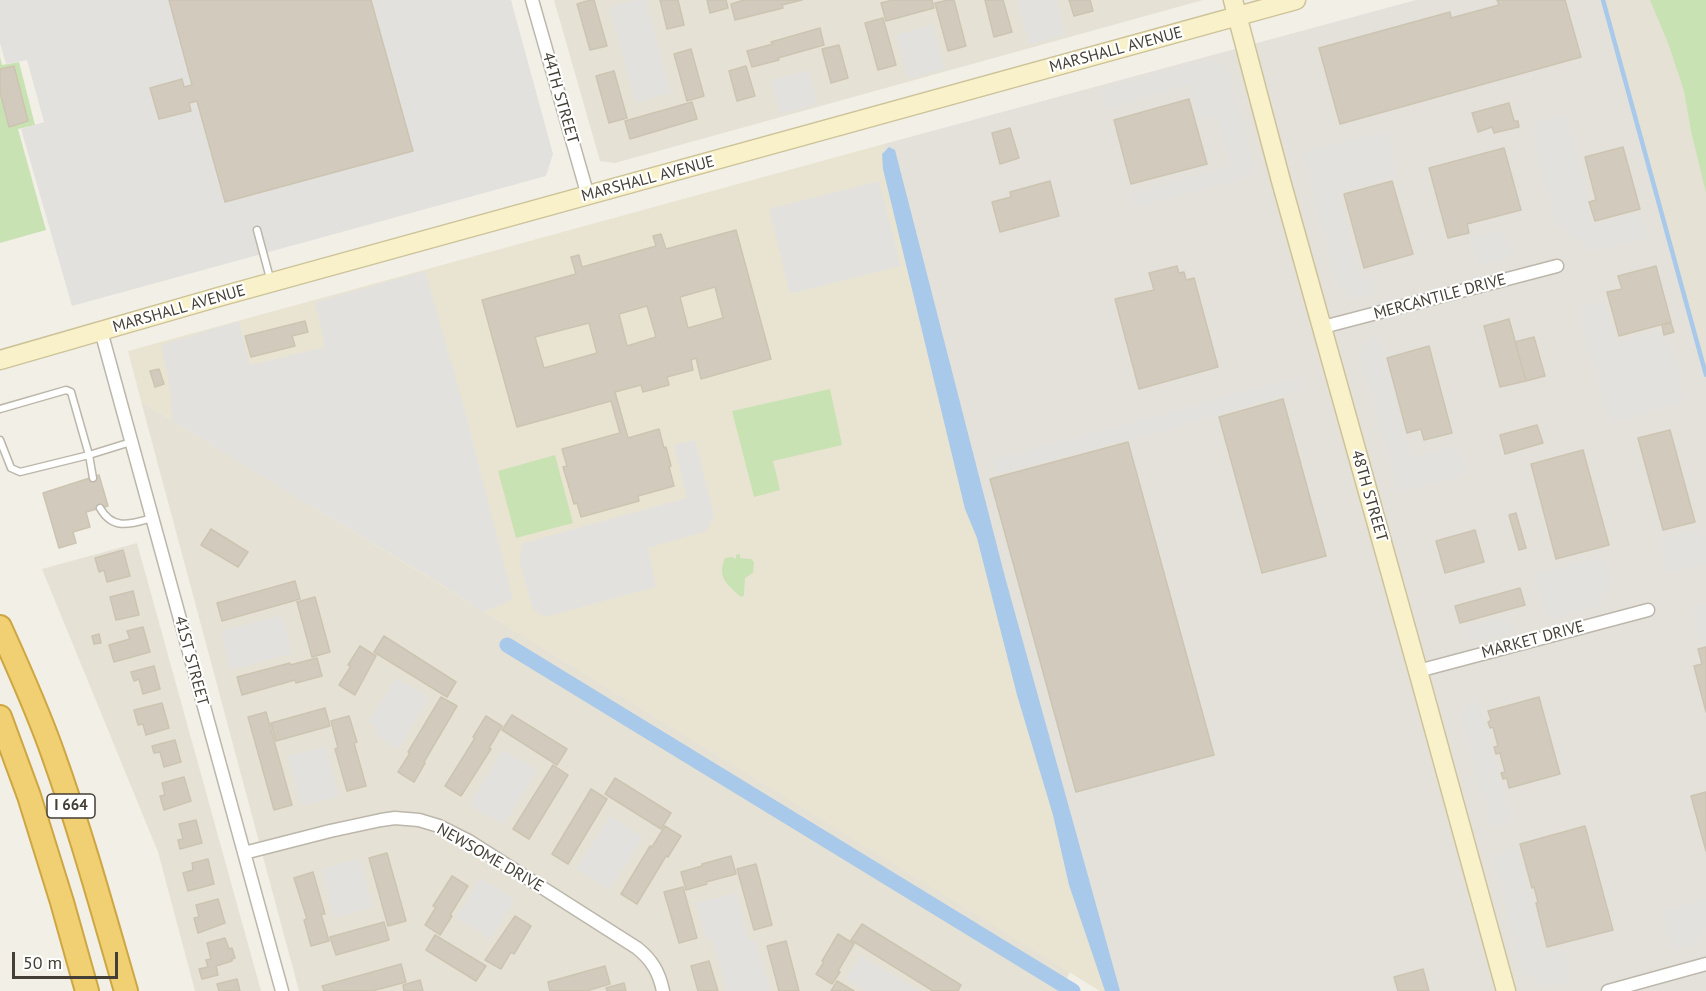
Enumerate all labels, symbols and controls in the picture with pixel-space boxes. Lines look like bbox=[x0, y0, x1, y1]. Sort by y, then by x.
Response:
street label: MARSHALL AVENUE bbox=[1047, 23, 1185, 77]
street label: 44TH STREET bbox=[538, 50, 582, 146]
street label: MARSHALL AVENUE bbox=[579, 152, 717, 206]
street label: MERCANTILE DRIVE bbox=[1372, 270, 1508, 324]
street label: MARSHALL AVENUE bbox=[110, 281, 248, 337]
street label: 48TH STREET bbox=[1347, 448, 1391, 544]
street label: 41ST STREET bbox=[170, 614, 212, 708]
street label: MARKET DRIVE bbox=[1480, 617, 1586, 663]
road number: I 664 bbox=[47, 794, 95, 818]
street label: NEWSOME DRIVE bbox=[433, 820, 547, 896]
scale bar bbox=[15, 940, 122, 978]
text: 50 m bbox=[23, 951, 62, 974]

